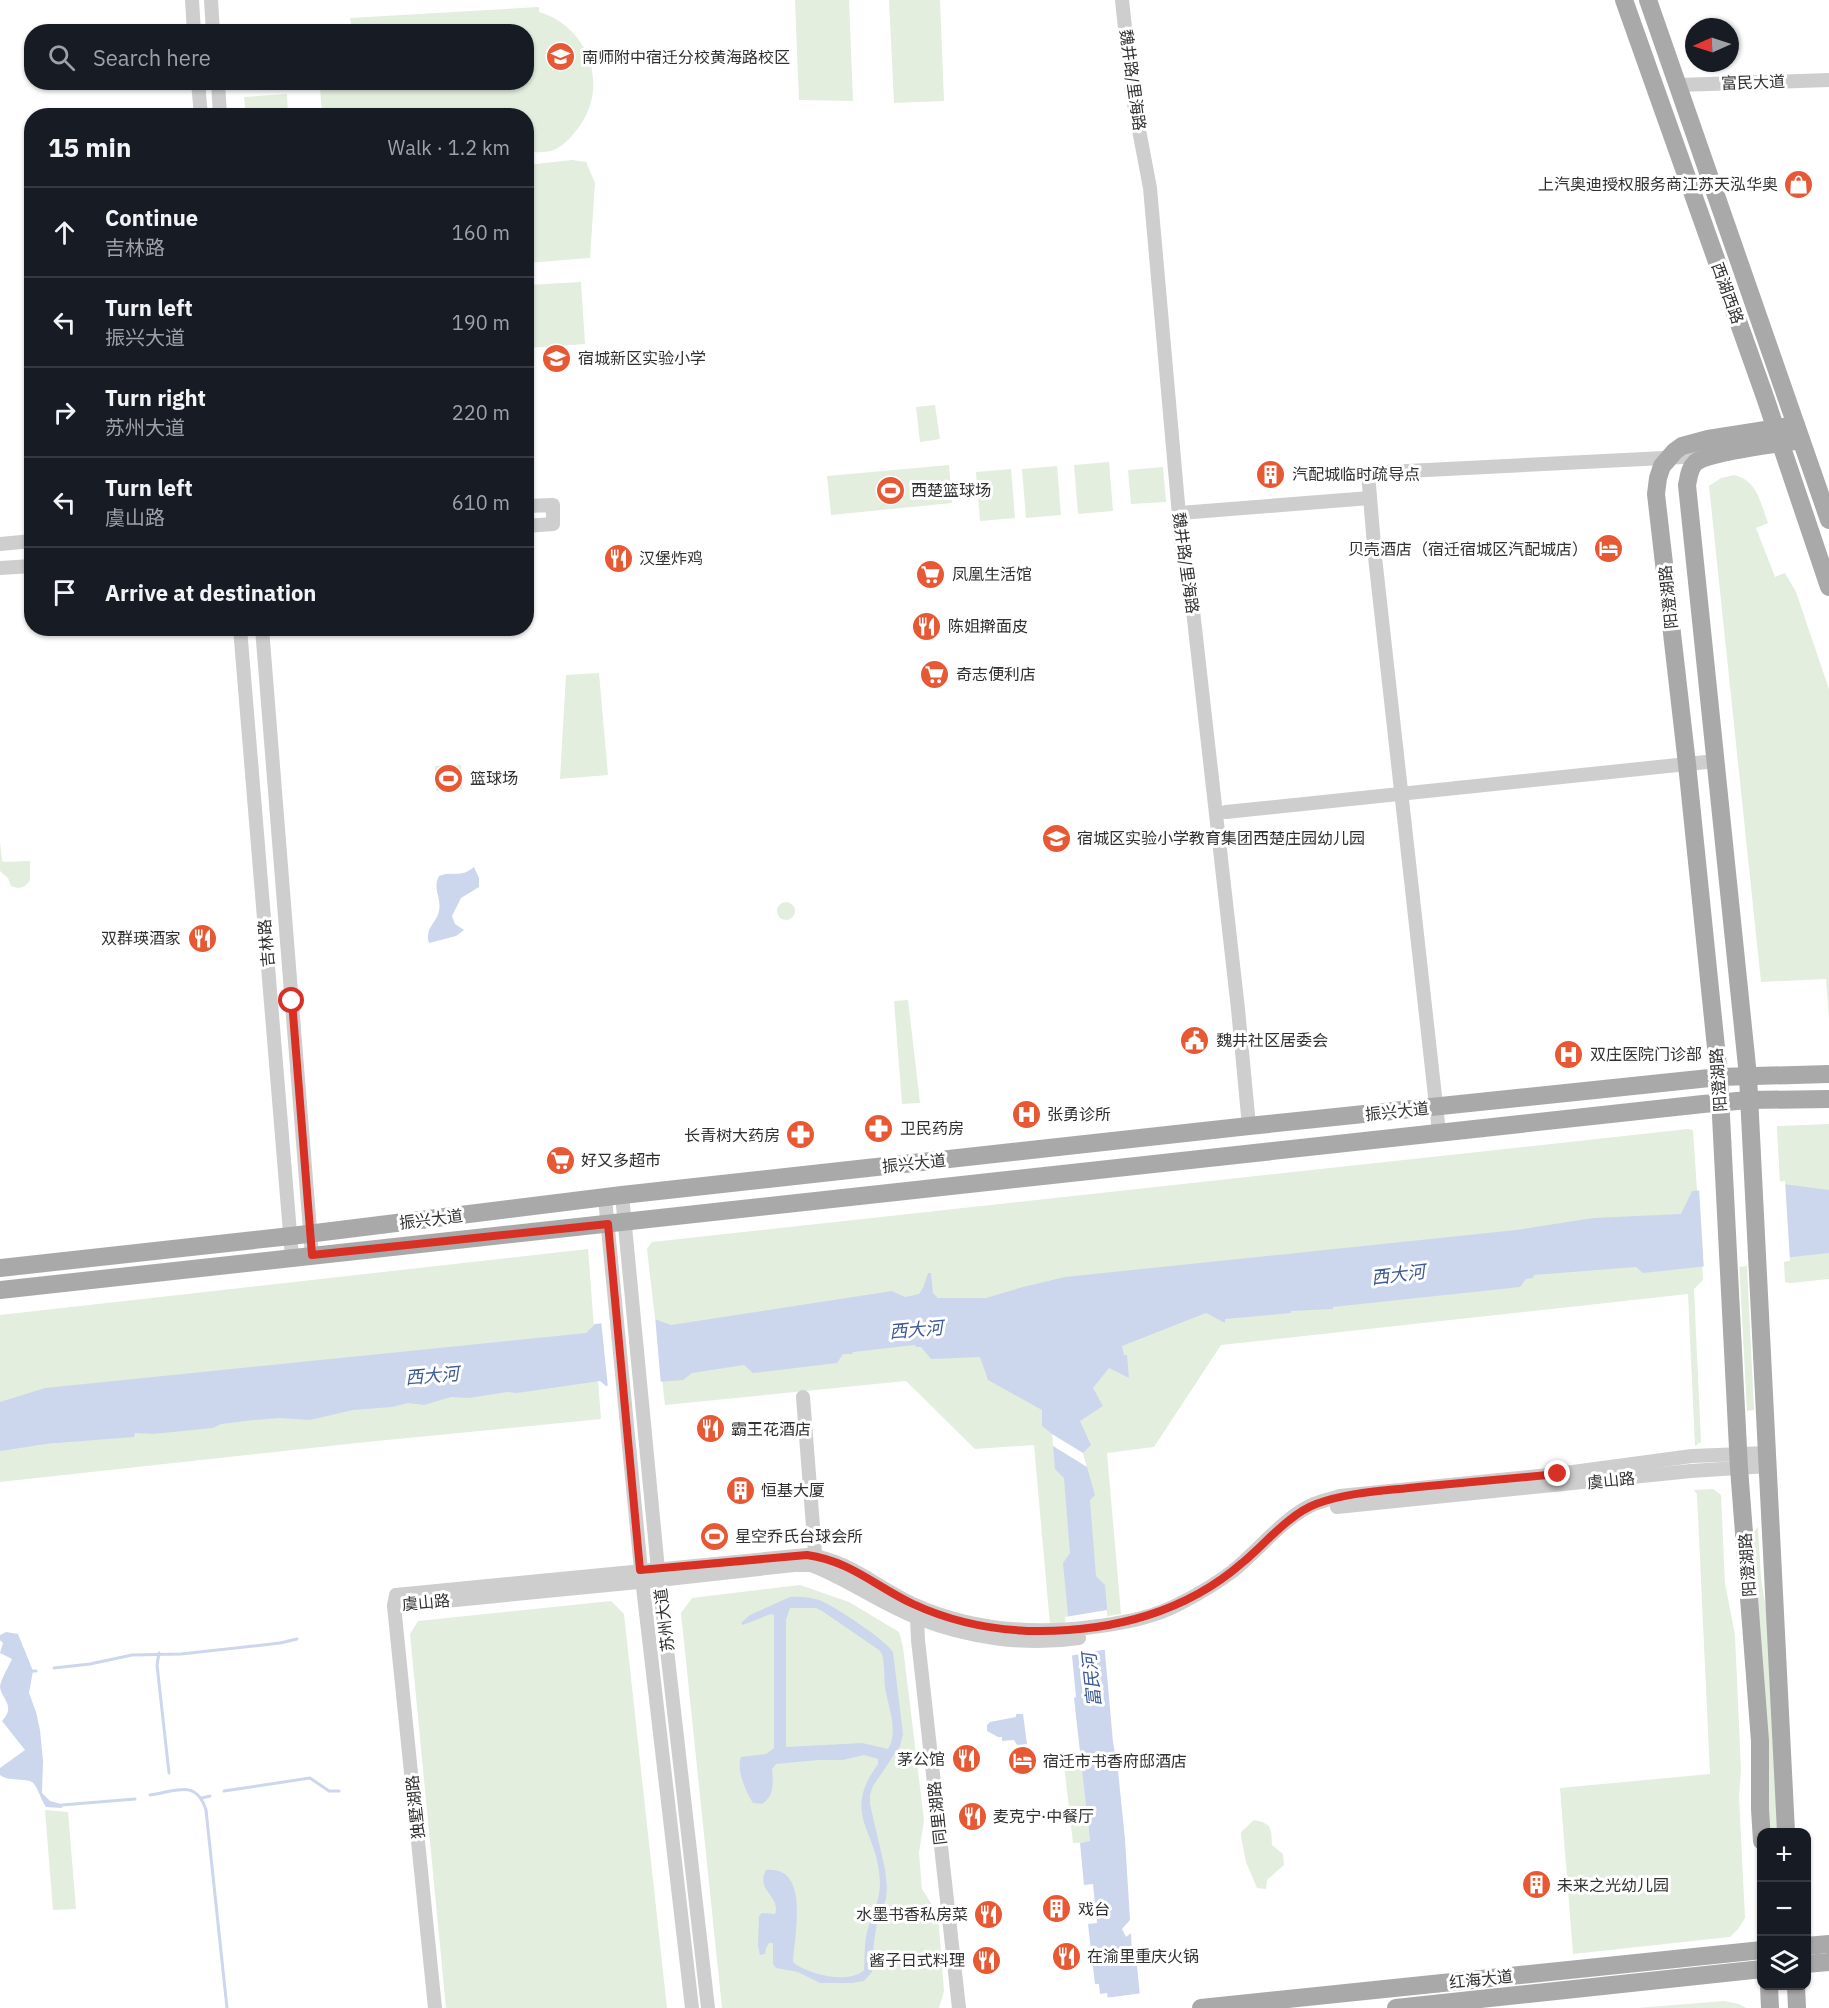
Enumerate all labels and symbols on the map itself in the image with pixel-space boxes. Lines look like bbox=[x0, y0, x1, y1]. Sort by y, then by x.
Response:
north arrow bbox=[1685, 18, 1739, 72]
street label: 魏井路/里海路 bbox=[1116, 28, 1150, 132]
school or university icon: 南师附中宿迁分校黄海路校区 bbox=[545, 41, 577, 73]
place label: 南师附中宿迁分校黄海路校区 bbox=[582, 47, 790, 67]
street label: 富民大道 bbox=[1721, 71, 1785, 93]
shop icon: 上汽奥迪授权服务商江苏天泓华奥 bbox=[1783, 168, 1815, 200]
place label: 上汽奥迪授权服务商江苏天泓华奥 bbox=[1538, 174, 1778, 194]
street label: 西湖西路 bbox=[1708, 260, 1748, 326]
school or university icon: 宿城新区实验小学 bbox=[541, 342, 573, 374]
place label: 宿城新区实验小学 bbox=[578, 348, 706, 368]
building icon: 汽配城临时疏导点 bbox=[1255, 458, 1287, 490]
place label: 汽配城临时疏导点 bbox=[1292, 464, 1420, 484]
sports icon: 西楚篮球场 bbox=[874, 474, 906, 506]
place label: 西楚篮球场 bbox=[911, 480, 991, 500]
street label: 魏井路/里海路 bbox=[1169, 511, 1203, 615]
hotel icon: 贝壳酒店（宿迁宿城区汽配城店） bbox=[1593, 533, 1625, 565]
place label: 贝壳酒店（宿迁宿城区汽配城店） bbox=[1348, 539, 1588, 559]
restaurant icon: 汉堡炸鸡 bbox=[602, 542, 634, 574]
place label: 汉堡炸鸡 bbox=[639, 548, 703, 568]
supermarket icon: 凤凰生活馆 bbox=[915, 558, 947, 590]
place label: 凤凰生活馆 bbox=[952, 564, 1032, 584]
street label: 阳澄湖路 bbox=[1655, 564, 1681, 630]
restaurant icon: 陈姐擀面皮 bbox=[911, 610, 943, 642]
place label: 陈姐擀面皮 bbox=[948, 616, 1028, 636]
supermarket icon: 奇志便利店 bbox=[919, 658, 951, 690]
place label: 奇志便利店 bbox=[956, 664, 1036, 684]
sports icon: 篮球场 bbox=[433, 762, 465, 794]
place label: 篮球场 bbox=[470, 768, 518, 788]
school or university icon: 宿城区实验小学教育集团西楚庄园幼儿园 bbox=[1040, 822, 1072, 854]
place label: 宿城区实验小学教育集团西楚庄园幼儿园 bbox=[1077, 828, 1365, 848]
street label: 吉林路 bbox=[254, 918, 278, 968]
restaurant icon: 双群瑛酒家 bbox=[186, 922, 218, 954]
place label: 双群瑛酒家 bbox=[101, 928, 181, 948]
route start bbox=[278, 987, 304, 1013]
public building icon: 魏井社区居委会 bbox=[1179, 1024, 1211, 1056]
place label: 魏井社区居委会 bbox=[1216, 1030, 1328, 1050]
hospital icon: 双庄医院门诊部 bbox=[1553, 1038, 1585, 1070]
place label: 双庄医院门诊部 bbox=[1590, 1044, 1702, 1064]
street label: 阳澄湖路 bbox=[1706, 1047, 1730, 1113]
hospital icon: 张勇诊所 bbox=[1010, 1098, 1042, 1130]
street label: 振兴大道 bbox=[1364, 1098, 1430, 1124]
place label: 张勇诊所 bbox=[1047, 1104, 1111, 1124]
pharmacy icon: 卫民药房 bbox=[863, 1112, 895, 1144]
place label: 卫民药房 bbox=[900, 1118, 964, 1138]
pharmacy icon: 长青树大药房 bbox=[785, 1119, 817, 1151]
place label: 长青树大药房 bbox=[684, 1125, 780, 1145]
supermarket icon: 好又多超市 bbox=[544, 1144, 576, 1176]
place label: 好又多超市 bbox=[581, 1150, 661, 1170]
street label: 振兴大道 bbox=[881, 1150, 947, 1176]
street label: 振兴大道 bbox=[398, 1205, 464, 1233]
water label: 西大河 bbox=[1370, 1259, 1429, 1289]
water label: 西大河 bbox=[888, 1315, 947, 1343]
water label: 西大河 bbox=[404, 1361, 463, 1389]
restaurant icon: 霸王花酒店 bbox=[694, 1413, 726, 1445]
place label: 霸王花酒店 bbox=[731, 1419, 811, 1439]
route end bbox=[1544, 1460, 1570, 1486]
street label: 虞山路 bbox=[1586, 1468, 1636, 1492]
building icon: 恒基大厦 bbox=[724, 1474, 756, 1506]
place label: 恒基大厦 bbox=[761, 1480, 825, 1500]
sports icon: 星空乔氏台球会所 bbox=[698, 1520, 730, 1552]
place label: 星空乔氏台球会所 bbox=[735, 1526, 863, 1546]
street label: 阳澄湖路 bbox=[1735, 1532, 1759, 1598]
street label: 苏州大道 bbox=[650, 1587, 678, 1653]
street label: 虞山路 bbox=[401, 1590, 451, 1614]
water label: 富民河 bbox=[1077, 1649, 1106, 1708]
restaurant icon: 茅公馆 bbox=[950, 1743, 982, 1775]
hotel icon: 宿迁市书香府邸酒店 bbox=[1006, 1745, 1038, 1777]
place label: 茅公馆 bbox=[897, 1749, 945, 1769]
place label: 宿迁市书香府邸酒店 bbox=[1043, 1751, 1187, 1771]
street label: 独墅湖路 bbox=[402, 1774, 428, 1840]
street label: 同里湖路 bbox=[924, 1780, 950, 1846]
restaurant icon: 麦克宁·中餐厅 bbox=[956, 1800, 988, 1832]
place label: 麦克宁·中餐厅 bbox=[993, 1806, 1094, 1826]
building icon: 未来之光幼儿园 bbox=[1520, 1869, 1552, 1901]
place label: 未来之光幼儿园 bbox=[1557, 1875, 1669, 1895]
building icon: 戏台 bbox=[1041, 1893, 1073, 1925]
restaurant icon: 水墨书香私房菜 bbox=[973, 1898, 1005, 1930]
place label: 戏台 bbox=[1078, 1899, 1110, 1919]
place label: 水墨书香私房菜 bbox=[856, 1904, 968, 1924]
restaurant icon: 在渝里重庆火锅 bbox=[1050, 1940, 1082, 1972]
restaurant icon: 酱子日式料理 bbox=[970, 1944, 1002, 1976]
place label: 在渝里重庆火锅 bbox=[1087, 1946, 1199, 1966]
place label: 酱子日式料理 bbox=[869, 1950, 965, 1970]
street label: 红海大道 bbox=[1448, 1966, 1514, 1992]

